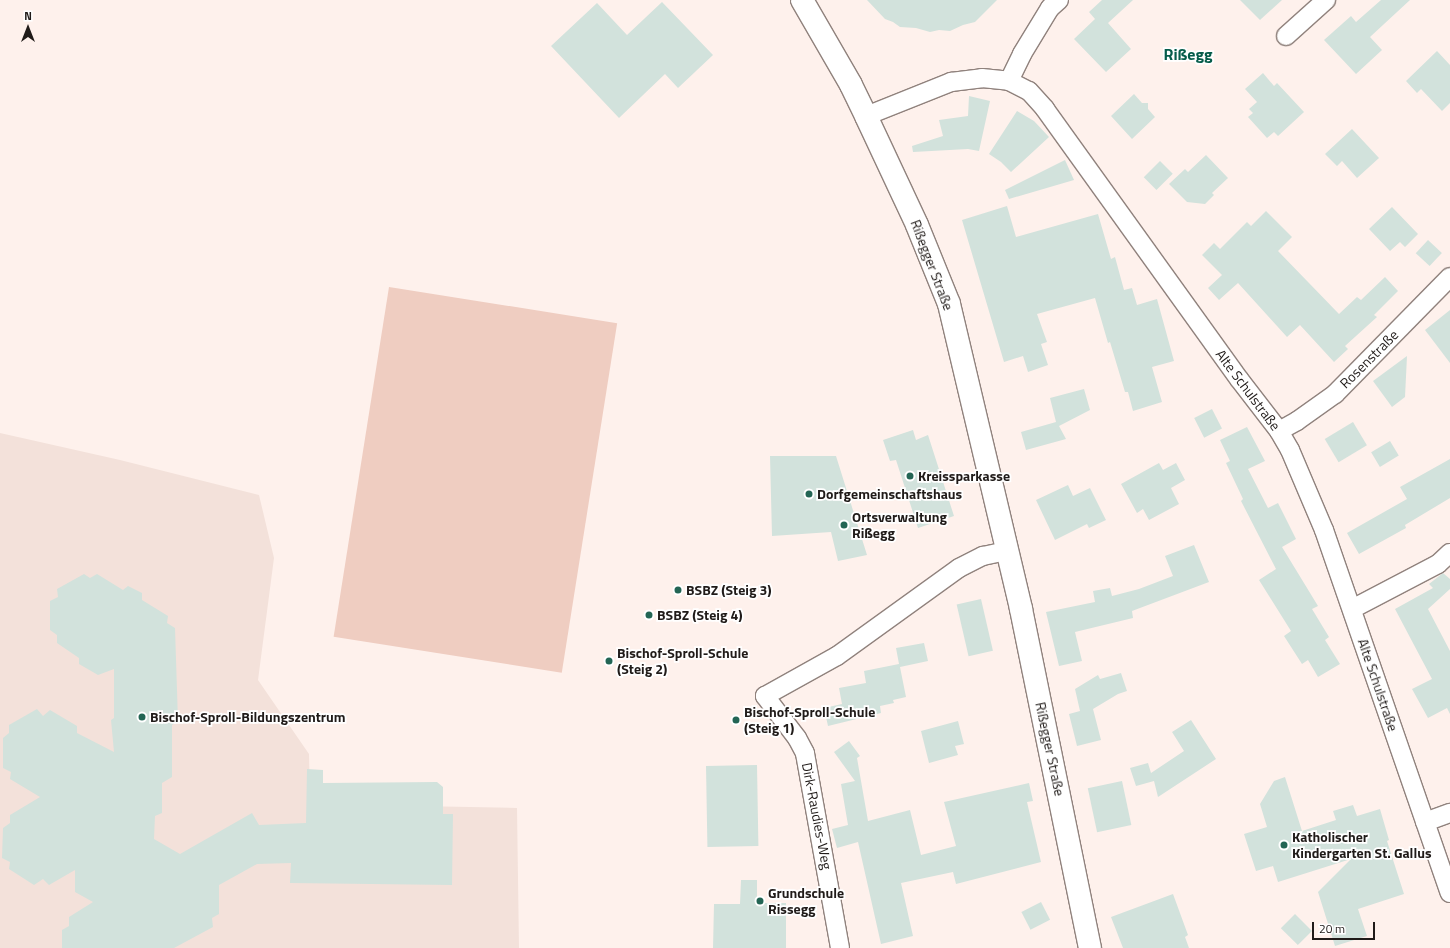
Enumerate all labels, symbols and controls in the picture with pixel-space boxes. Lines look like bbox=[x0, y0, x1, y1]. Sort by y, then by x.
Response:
north arrow bbox=[8, 8, 48, 48]
text: N bbox=[24, 8, 32, 24]
district label: Rißegg bbox=[1163, 44, 1213, 64]
street label: Rißegger Straße bbox=[907, 217, 957, 313]
street label: Rosenstraße bbox=[1336, 326, 1402, 392]
street label: Alte Schulstraße bbox=[1212, 346, 1284, 434]
place label: Kreissparkasse bbox=[918, 468, 1010, 484]
marker: Kreissparkasse bbox=[905, 471, 915, 481]
place label: Dorfgemeinschaftshaus bbox=[817, 486, 962, 502]
marker: Dorfgemeinschaftshaus bbox=[804, 489, 814, 499]
place label: Ortsverwaltung Rißegg bbox=[852, 509, 947, 542]
marker: Ortsverwaltung Rißegg bbox=[839, 520, 849, 530]
place label: BSBZ (Steig 3) bbox=[686, 582, 772, 598]
marker: BSBZ (Steig 3) bbox=[673, 585, 683, 595]
place label: BSBZ (Steig 4) bbox=[657, 607, 743, 623]
marker: BSBZ (Steig 4) bbox=[644, 610, 654, 620]
street label: Alte Schulstraße bbox=[1354, 636, 1402, 734]
place label: Bischof-Sproll-Schule (Steig 2) bbox=[617, 645, 748, 678]
marker: Bischof-Sproll-Schule (Steig 2) bbox=[604, 656, 614, 666]
street label: Rißegger Straße bbox=[1032, 701, 1068, 797]
place label: Bischof-Sproll-Schule (Steig 1) bbox=[744, 704, 875, 736]
place label: Bischof-Sproll-Bildungszentrum bbox=[150, 709, 346, 725]
marker: Bischof-Sproll-Bildungszentrum bbox=[137, 712, 147, 722]
marker: Bischof-Sproll-Schule (Steig 1) bbox=[731, 715, 741, 725]
street label: Dirk-Raudies-Weg bbox=[798, 761, 836, 871]
place label: Katholischer Kindergarten St. Gallus bbox=[1292, 829, 1432, 862]
marker: Katholischer Kindergarten St. Gallus bbox=[1279, 840, 1289, 850]
place label: Grundschule Rissegg bbox=[768, 885, 844, 918]
marker: Grundschule Rissegg bbox=[755, 896, 765, 906]
scale bar bbox=[1314, 914, 1377, 940]
text: 20 m bbox=[1319, 919, 1345, 938]

